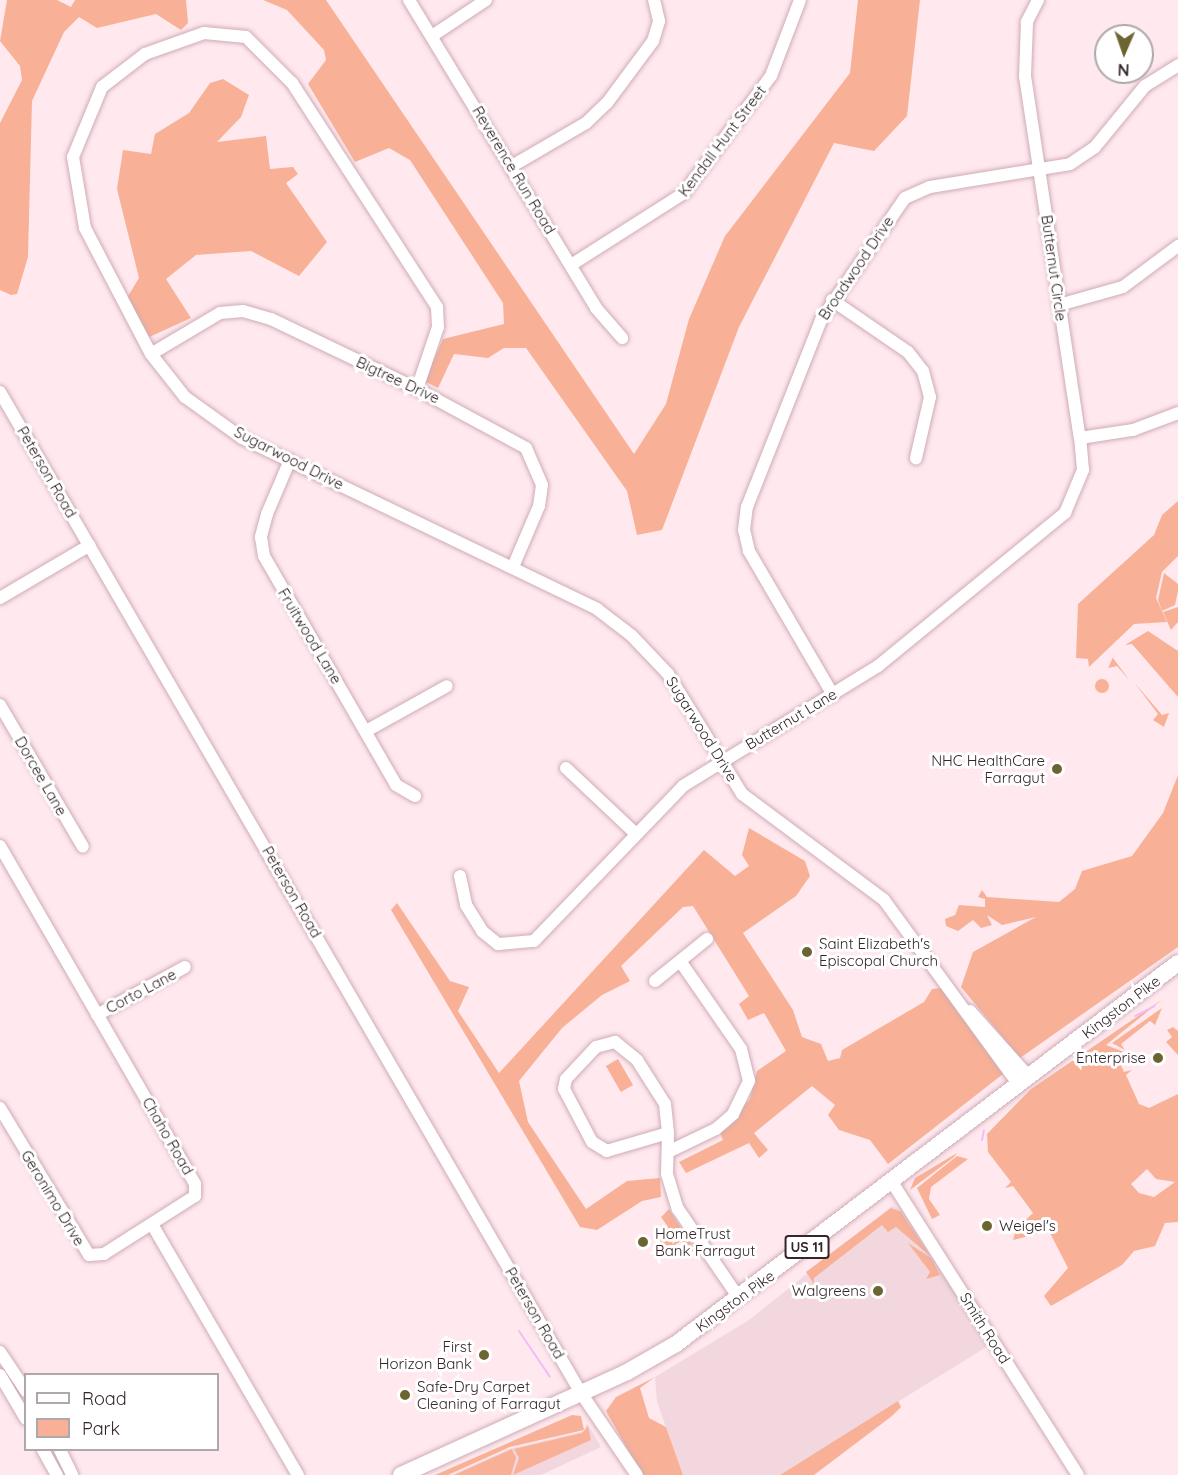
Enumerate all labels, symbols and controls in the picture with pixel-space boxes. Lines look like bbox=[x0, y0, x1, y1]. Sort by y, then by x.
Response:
north arrow bbox=[1094, 24, 1154, 84]
text: N bbox=[1117, 60, 1130, 80]
street label: Kendall Hunt Street bbox=[674, 82, 770, 200]
street label: Reverence Run Road bbox=[469, 103, 559, 237]
street label: Broadwood Drive bbox=[815, 213, 897, 323]
street label: Butternut Circle bbox=[1038, 214, 1070, 322]
street label: Bigtree Drive bbox=[353, 353, 443, 407]
street label: Peterson Road bbox=[14, 423, 80, 521]
street label: Sugarwood Drive bbox=[231, 423, 347, 493]
street label: Fruitwood Lane bbox=[274, 585, 346, 687]
street label: Sugarwood Drive bbox=[662, 673, 742, 785]
street label: Butternut Lane bbox=[742, 685, 840, 753]
street label: Dorcee Lane bbox=[11, 733, 71, 819]
place label: NHC HealthCare Farragut bbox=[931, 751, 1045, 786]
marker: NHC HealthCare Farragut bbox=[1050, 762, 1064, 776]
street label: Peterson Road bbox=[259, 843, 325, 941]
place label: Saint Elizabeth's Episcopal Church bbox=[819, 934, 938, 969]
marker: Saint Elizabeth's Episcopal Church bbox=[800, 945, 814, 959]
street label: Corto Lane bbox=[103, 965, 179, 1017]
street label: Kingston Pike bbox=[1078, 972, 1164, 1042]
place label: Enterprise bbox=[1076, 1049, 1146, 1067]
marker: Enterprise bbox=[1151, 1051, 1165, 1065]
street label: Chaho Road bbox=[139, 1094, 197, 1178]
street label: Geronimo Drive bbox=[17, 1147, 89, 1249]
place label: Weigel's bbox=[999, 1217, 1056, 1235]
marker: Weigel's bbox=[980, 1219, 994, 1233]
place label: HomeTrust Bank Farragut bbox=[655, 1224, 755, 1259]
marker: HomeTrust Bank Farragut bbox=[636, 1235, 650, 1249]
road number: US 11 bbox=[784, 1236, 830, 1258]
street label: Peterson Road bbox=[502, 1264, 568, 1362]
street label: Kingston Pike bbox=[692, 1266, 778, 1336]
place label: Walgreens bbox=[792, 1282, 866, 1300]
marker: Walgreens bbox=[871, 1284, 885, 1298]
street label: Smith Road bbox=[956, 1289, 1014, 1367]
place label: First Horizon Bank bbox=[379, 1337, 472, 1372]
marker: First Horizon Bank bbox=[477, 1348, 491, 1362]
legend bbox=[24, 1373, 219, 1451]
place label: Safe-Dry Carpet Cleaning of Farragut bbox=[417, 1377, 561, 1412]
text: Road bbox=[82, 1387, 127, 1410]
marker: Safe-Dry Carpet Cleaning of Farragut bbox=[398, 1388, 412, 1402]
text: Park bbox=[82, 1417, 120, 1440]

